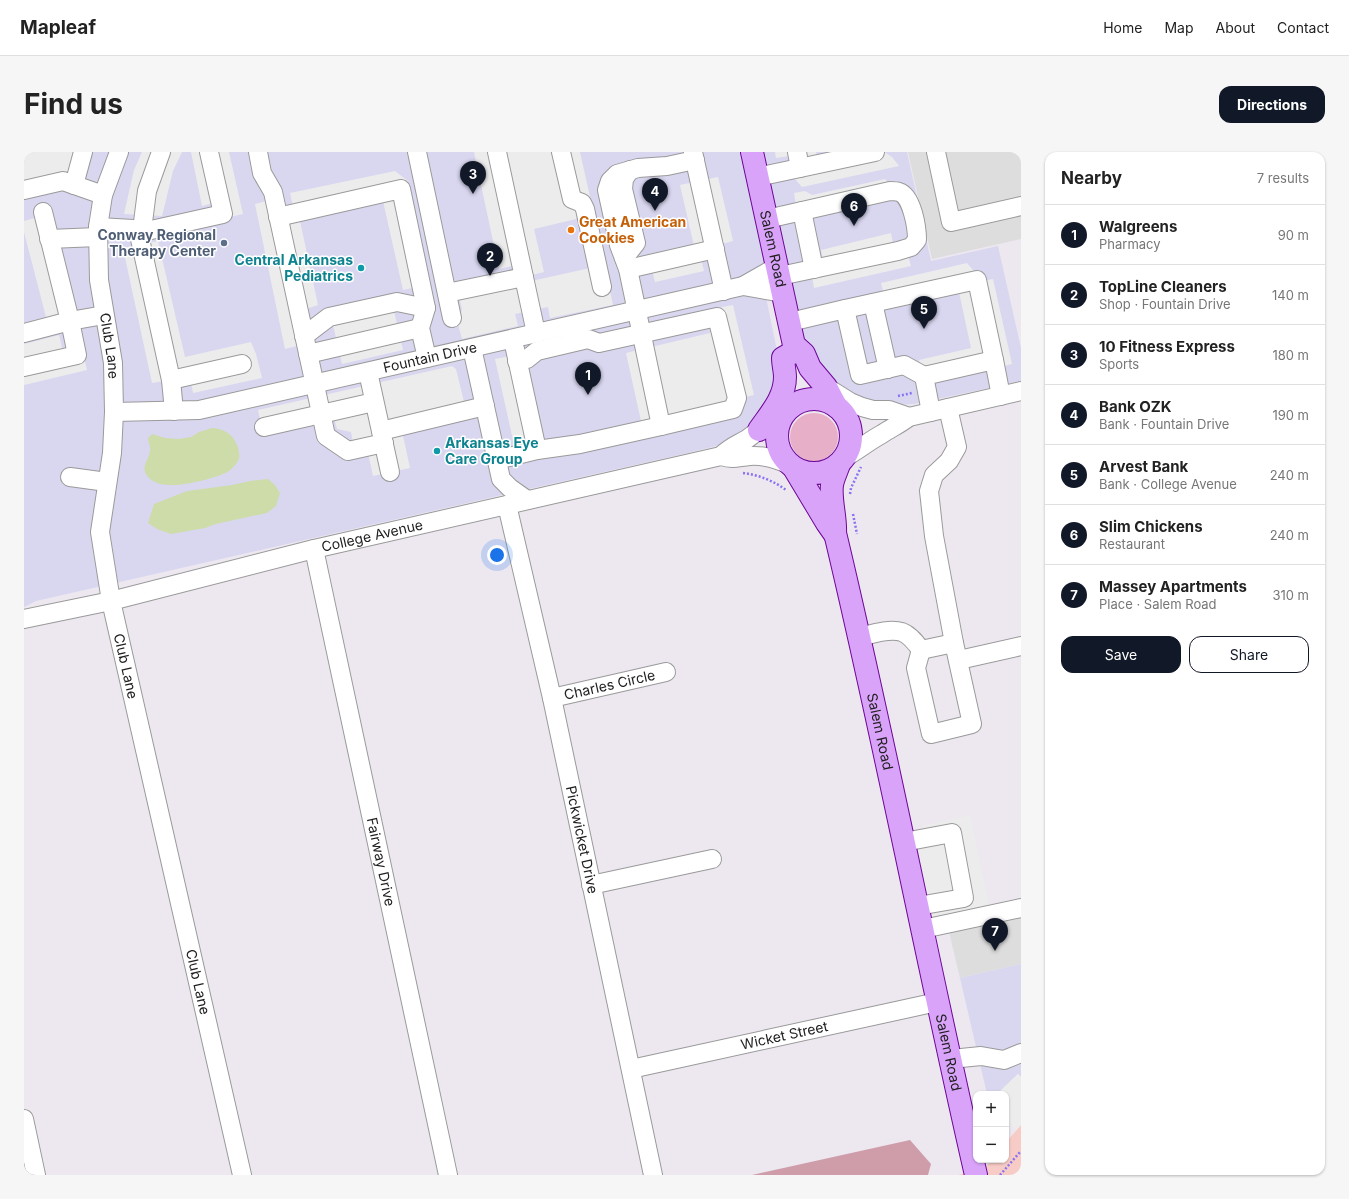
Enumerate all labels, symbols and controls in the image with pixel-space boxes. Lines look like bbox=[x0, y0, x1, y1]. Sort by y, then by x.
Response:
text: Mapleaf bbox=[20, 16, 96, 39]
text: Home bbox=[1103, 19, 1142, 36]
text: Map bbox=[1164, 19, 1194, 36]
text: About bbox=[1216, 19, 1255, 36]
text: Contact bbox=[1277, 19, 1329, 36]
button: Directions bbox=[1219, 86, 1325, 123]
text: Find us bbox=[24, 87, 123, 121]
pin: 3 bbox=[460, 161, 486, 194]
text: Nearby bbox=[1061, 168, 1122, 188]
text: 7 results bbox=[1257, 170, 1309, 186]
pin: 4 bbox=[642, 178, 668, 211]
pin: 6 bbox=[841, 193, 867, 226]
street label: Salem Road bbox=[757, 209, 790, 289]
place label: Great American Cookies bbox=[579, 213, 686, 246]
text: Walgreens bbox=[1099, 217, 1177, 236]
marker: Great American Cookies bbox=[566, 225, 576, 235]
place label: Conway Regional Therapy Center bbox=[98, 226, 216, 259]
text: 1 bbox=[1071, 227, 1077, 243]
text: 90 m bbox=[1278, 227, 1309, 243]
text: Pharmacy bbox=[1099, 236, 1161, 252]
marker: Conway Regional Therapy Center bbox=[219, 238, 229, 248]
pin: 2 bbox=[477, 243, 503, 276]
place label: Central Arkansas Pediatrics bbox=[235, 251, 353, 284]
marker: Central Arkansas Pediatrics bbox=[356, 263, 366, 273]
text: TopLine Cleaners bbox=[1099, 277, 1227, 296]
text: 2 bbox=[1070, 287, 1078, 303]
text: 140 m bbox=[1272, 287, 1309, 303]
pin: 5 bbox=[911, 296, 937, 329]
text: Shop · Fountain Drive bbox=[1099, 296, 1231, 312]
street label: Club Lane bbox=[97, 311, 122, 379]
text: 10 Fitness Express bbox=[1099, 337, 1235, 356]
street label: Fountain Drive bbox=[381, 338, 478, 376]
text: 3 bbox=[1070, 347, 1078, 363]
text: 180 m bbox=[1272, 347, 1309, 363]
text: Sports bbox=[1099, 356, 1139, 372]
pin: 1 bbox=[575, 362, 601, 395]
text: Bank OZK bbox=[1099, 397, 1172, 416]
text: 4 bbox=[1070, 407, 1078, 423]
text: 190 m bbox=[1272, 407, 1309, 423]
text: Bank · Fountain Drive bbox=[1099, 416, 1229, 432]
place label: Arkansas Eye Care Group bbox=[445, 434, 538, 467]
marker: Arkansas Eye Care Group bbox=[432, 446, 442, 456]
text: Arvest Bank bbox=[1099, 457, 1188, 476]
text: 5 bbox=[1070, 467, 1078, 483]
text: 240 m bbox=[1270, 467, 1309, 483]
text: Bank · College Avenue bbox=[1099, 476, 1237, 492]
street label: College Avenue bbox=[320, 515, 424, 555]
text: Slim Chickens bbox=[1099, 517, 1203, 536]
text: 6 bbox=[1070, 527, 1078, 543]
text: 240 m bbox=[1270, 527, 1309, 543]
text: Restaurant bbox=[1099, 536, 1165, 552]
your location bbox=[487, 545, 507, 565]
text: Massey Apartments bbox=[1099, 577, 1247, 596]
text: 7 bbox=[1070, 587, 1078, 603]
text: 310 m bbox=[1272, 587, 1309, 603]
text: Place · Salem Road bbox=[1099, 596, 1217, 612]
street label: Club Lane bbox=[111, 632, 142, 700]
button: Save bbox=[1061, 636, 1181, 673]
button: Share bbox=[1189, 636, 1309, 673]
street label: Charles Circle bbox=[562, 666, 657, 703]
street label: Salem Road bbox=[864, 691, 897, 772]
street label: Pickwicket Drive bbox=[563, 784, 602, 895]
street label: Fairway Drive bbox=[364, 816, 399, 908]
pin: 7 bbox=[982, 918, 1008, 951]
street label: Club Lane bbox=[183, 947, 214, 1016]
street label: Salem Road bbox=[932, 1012, 966, 1092]
street label: Wicket Street bbox=[739, 1017, 830, 1053]
map controls bbox=[973, 1091, 1009, 1163]
button: + bbox=[973, 1091, 1009, 1127]
button: − bbox=[973, 1127, 1009, 1163]

